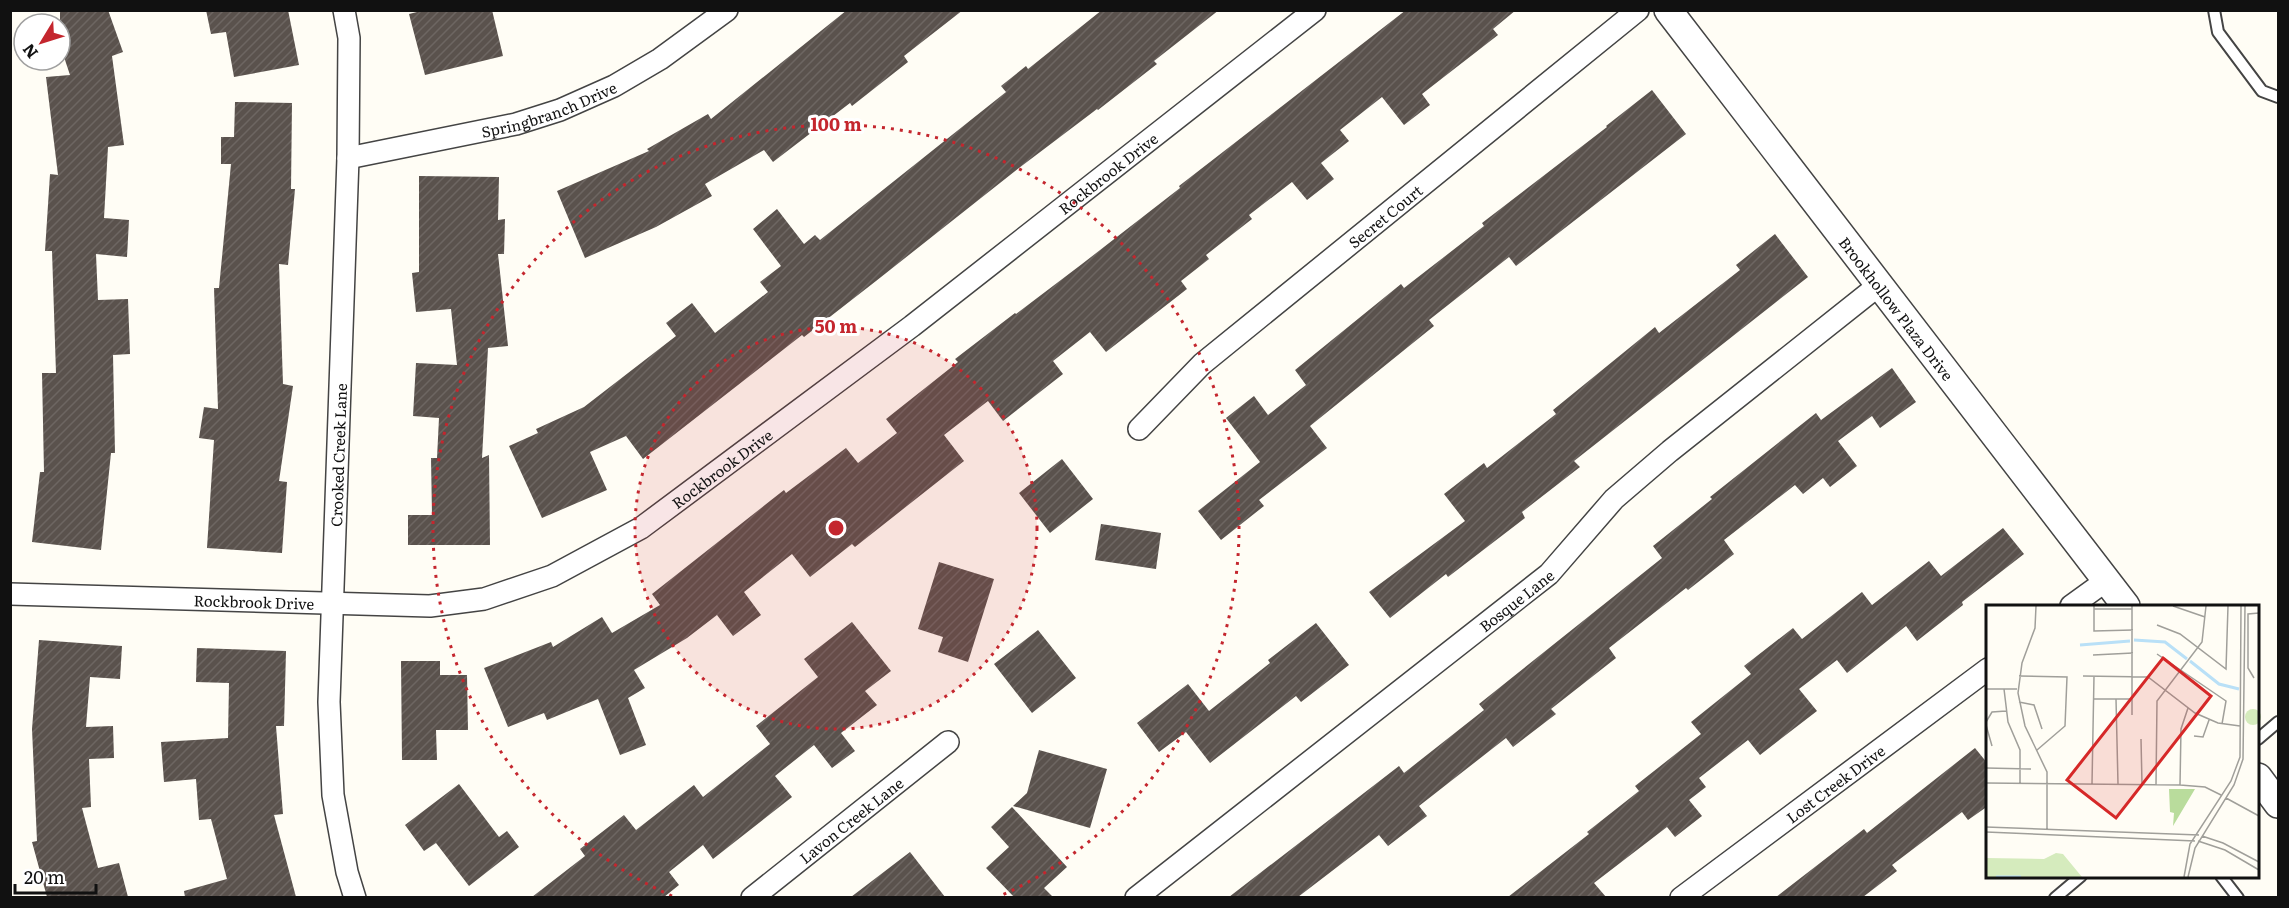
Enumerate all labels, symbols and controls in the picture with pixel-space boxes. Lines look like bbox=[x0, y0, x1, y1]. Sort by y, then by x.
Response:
north arrow bbox=[12, 12, 72, 72]
text: N bbox=[16, 39, 43, 65]
street label: Springbranch Drive bbox=[479, 75, 620, 142]
text: 100 m bbox=[810, 110, 862, 137]
street label: Rockbrook Drive bbox=[1053, 126, 1162, 219]
street label: Secret Court bbox=[1343, 178, 1427, 253]
street label: Brookhollow Plaza Drive bbox=[1834, 231, 1960, 385]
text: 50 m bbox=[815, 312, 857, 339]
street label: Crooked Creek Lane bbox=[324, 383, 352, 527]
street label: Rockbrook Drive bbox=[666, 423, 777, 513]
centre of rings bbox=[826, 518, 846, 538]
street label: Bosque Lane bbox=[1474, 563, 1559, 637]
street label: Rockbrook Drive bbox=[193, 588, 315, 614]
inset map bbox=[1986, 605, 2259, 878]
street label: Lost Creek Drive bbox=[1781, 739, 1889, 828]
street label: Lavon Creek Lane bbox=[794, 771, 908, 868]
scale bar bbox=[15, 857, 96, 895]
text: 20 m bbox=[24, 863, 65, 890]

